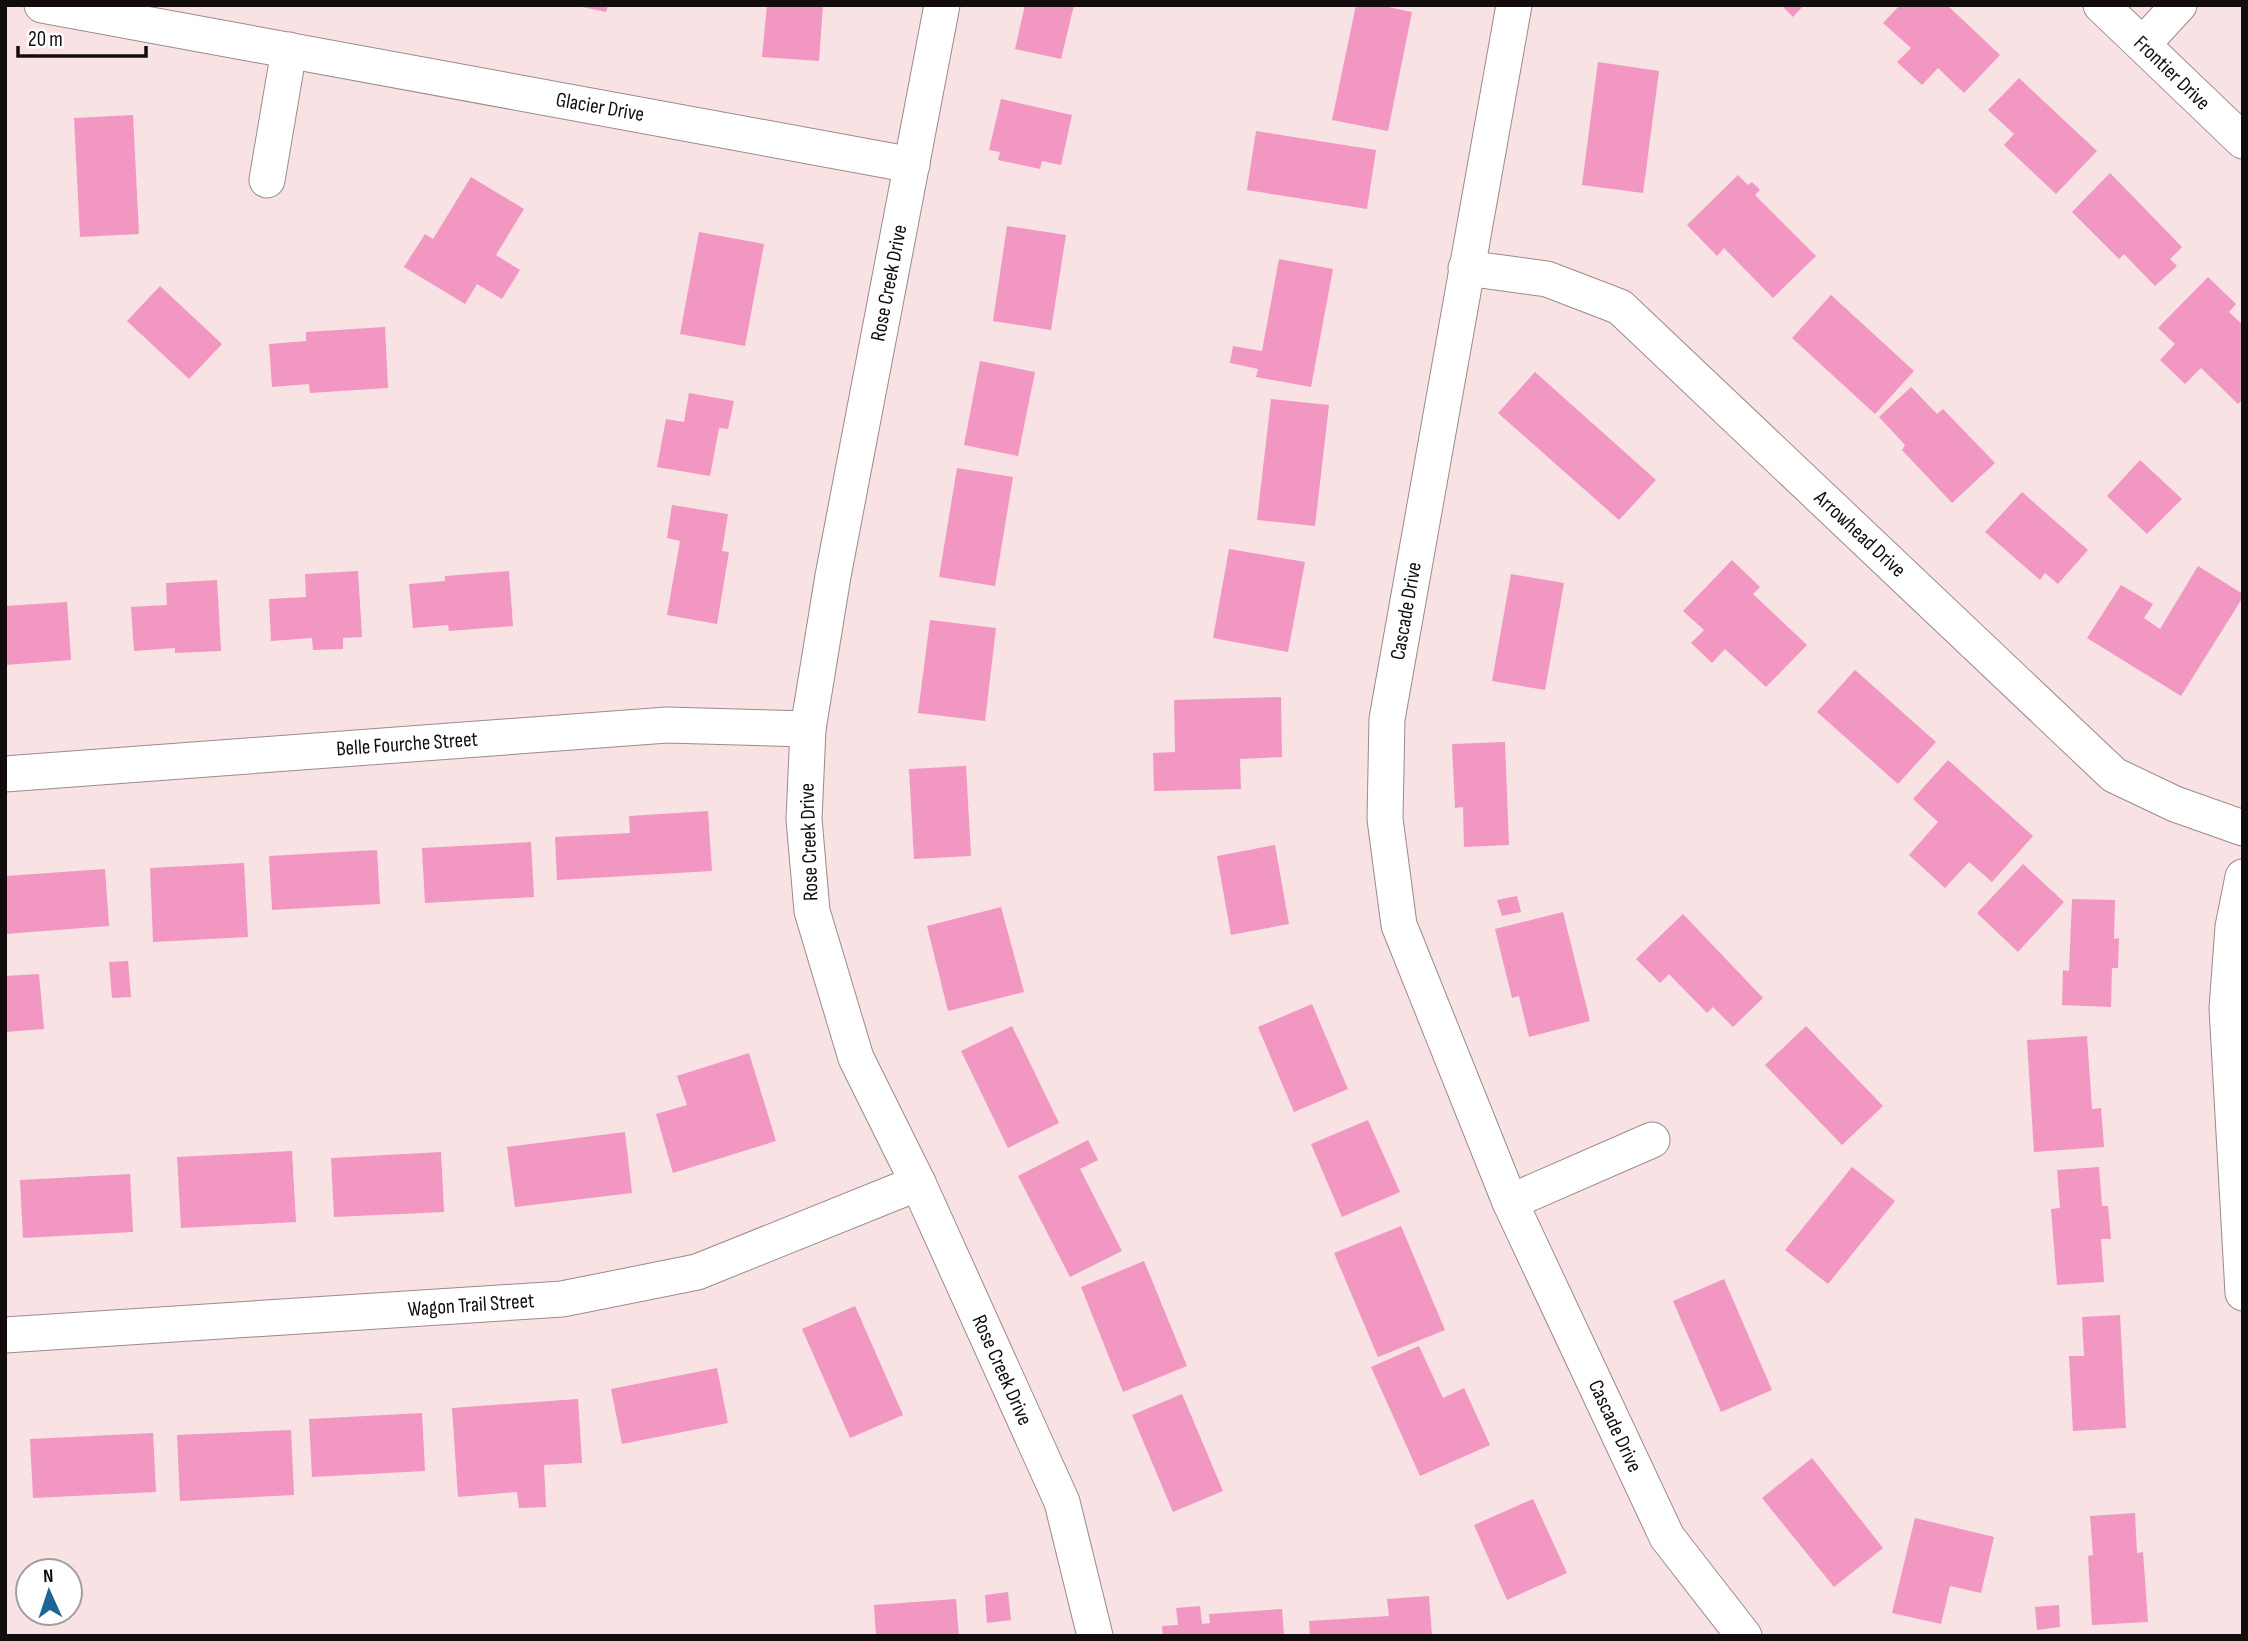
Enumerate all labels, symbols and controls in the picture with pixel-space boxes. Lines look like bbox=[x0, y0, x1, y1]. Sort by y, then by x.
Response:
scale bar bbox=[18, 14, 145, 58]
text: 20 m bbox=[28, 27, 63, 52]
street label: Frontier Drive bbox=[2129, 31, 2215, 115]
street label: Glacier Drive bbox=[554, 87, 646, 127]
street label: Rose Creek Drive bbox=[865, 223, 913, 343]
street label: Arrowhead Drive bbox=[1808, 485, 1911, 583]
street label: Cascade Drive bbox=[1385, 560, 1427, 662]
street label: Belle Fourche Street bbox=[335, 727, 479, 761]
street label: Rose Creek Drive bbox=[794, 782, 824, 902]
street label: Wagon Trail Street bbox=[407, 1288, 535, 1322]
street label: Rose Creek Drive bbox=[967, 1311, 1037, 1429]
street label: Cascade Drive bbox=[1583, 1376, 1647, 1476]
north arrow bbox=[14, 1557, 84, 1627]
text: N bbox=[43, 1565, 54, 1588]

